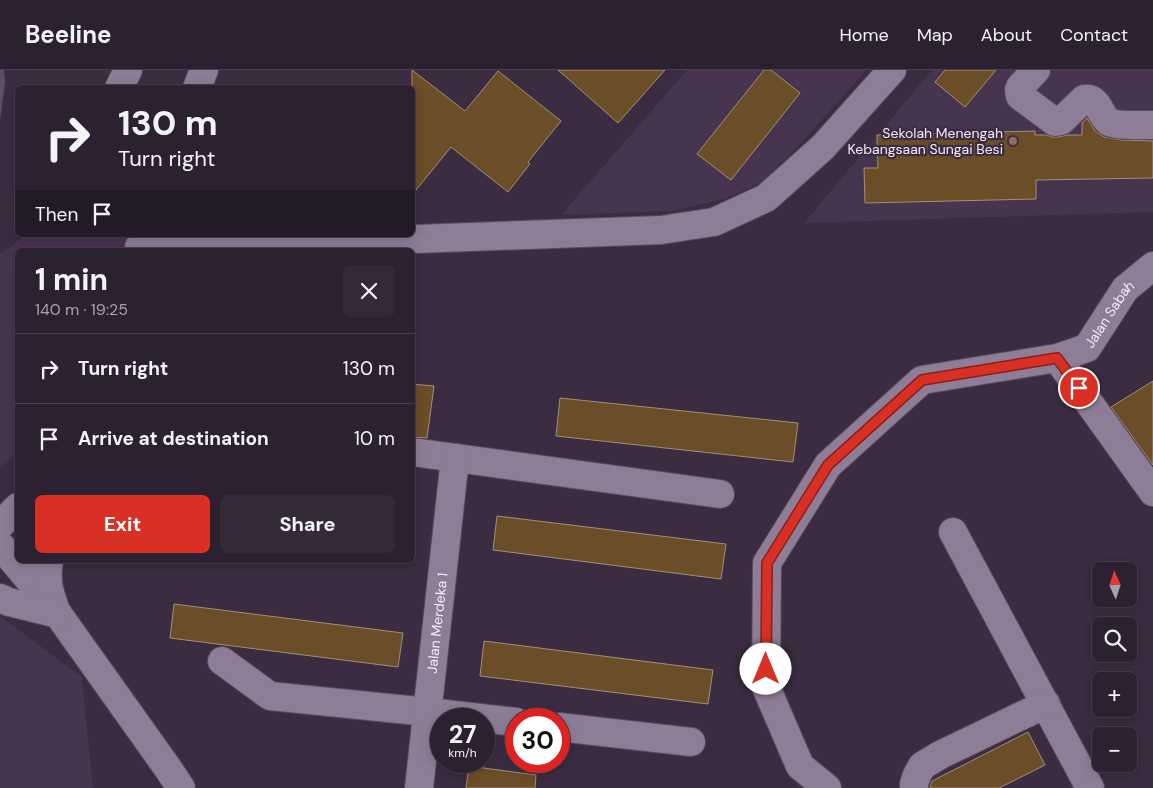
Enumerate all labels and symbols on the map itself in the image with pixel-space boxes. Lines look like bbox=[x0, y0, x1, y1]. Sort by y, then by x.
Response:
place label: Sekolah Menengah Kebangsaan Sungai Besi bbox=[848, 124, 1003, 158]
marker: Sekolah Menengah Kebangsaan Sungai Besi bbox=[1007, 135, 1019, 147]
street label: Jalan Sabah bbox=[1080, 276, 1138, 351]
pin bbox=[1058, 367, 1100, 409]
north arrow bbox=[1092, 562, 1138, 608]
street label: Jalan Merdeka 1 bbox=[423, 572, 451, 674]
position arrow bbox=[739, 642, 791, 694]
speed limit sign: 30 bbox=[505, 708, 570, 773]

